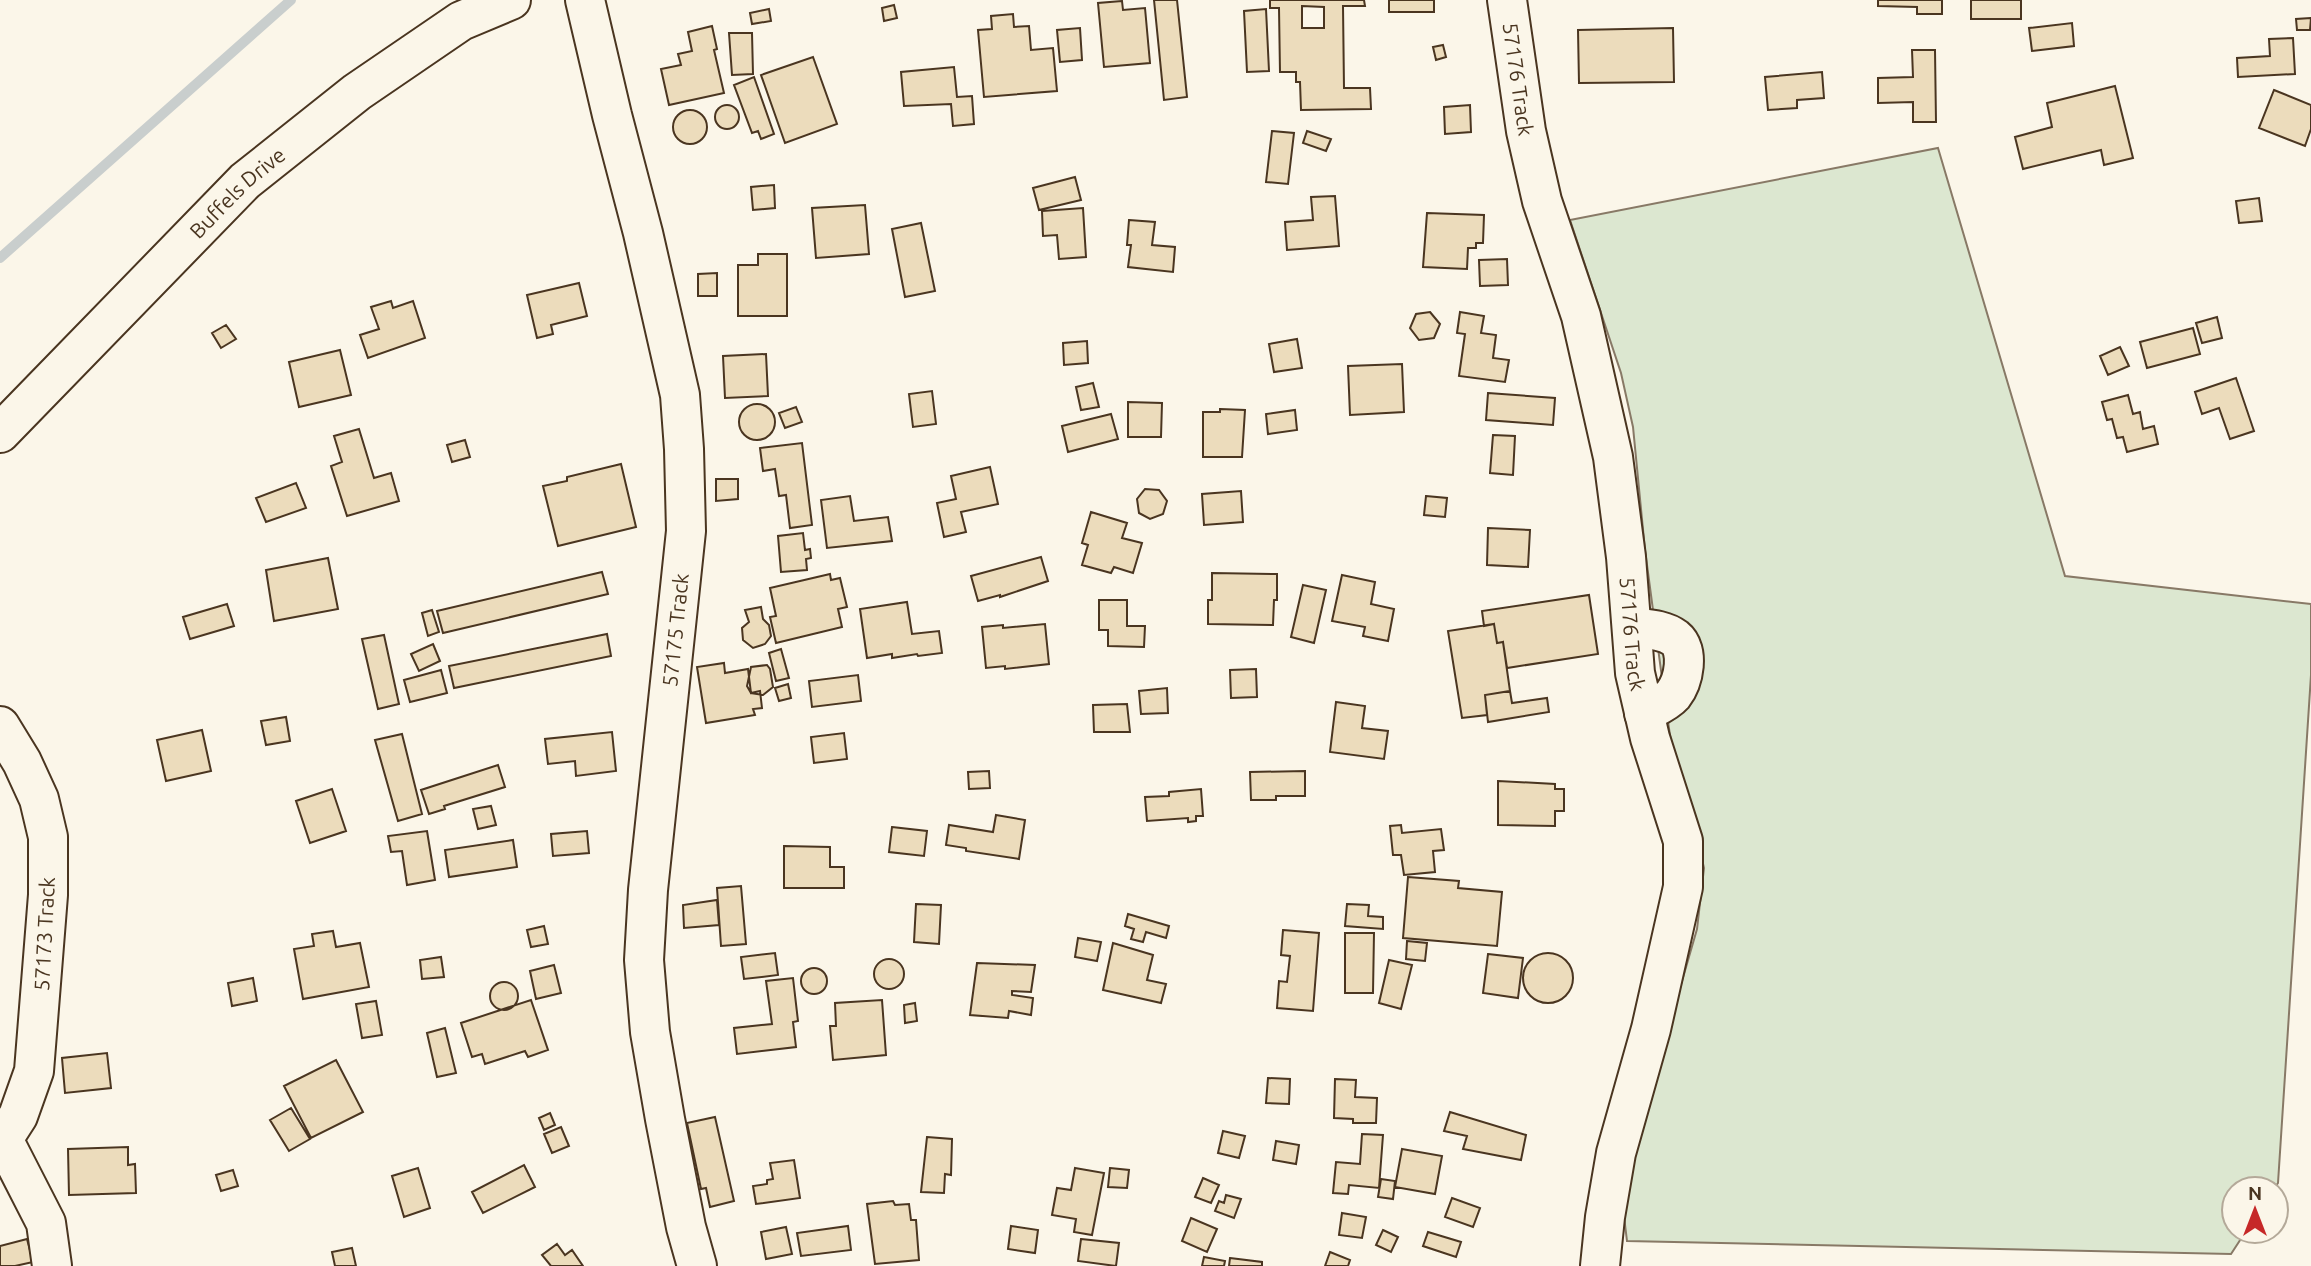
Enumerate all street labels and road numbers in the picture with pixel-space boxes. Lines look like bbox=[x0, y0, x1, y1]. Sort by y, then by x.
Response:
street label: 57176 Track bbox=[1498, 21, 1539, 138]
street label: Buffels Drive bbox=[184, 142, 290, 243]
street label: 57175 Track bbox=[657, 572, 693, 688]
street label: 57176 Track bbox=[1616, 576, 1651, 693]
street label: 57173 Track bbox=[29, 876, 59, 992]

